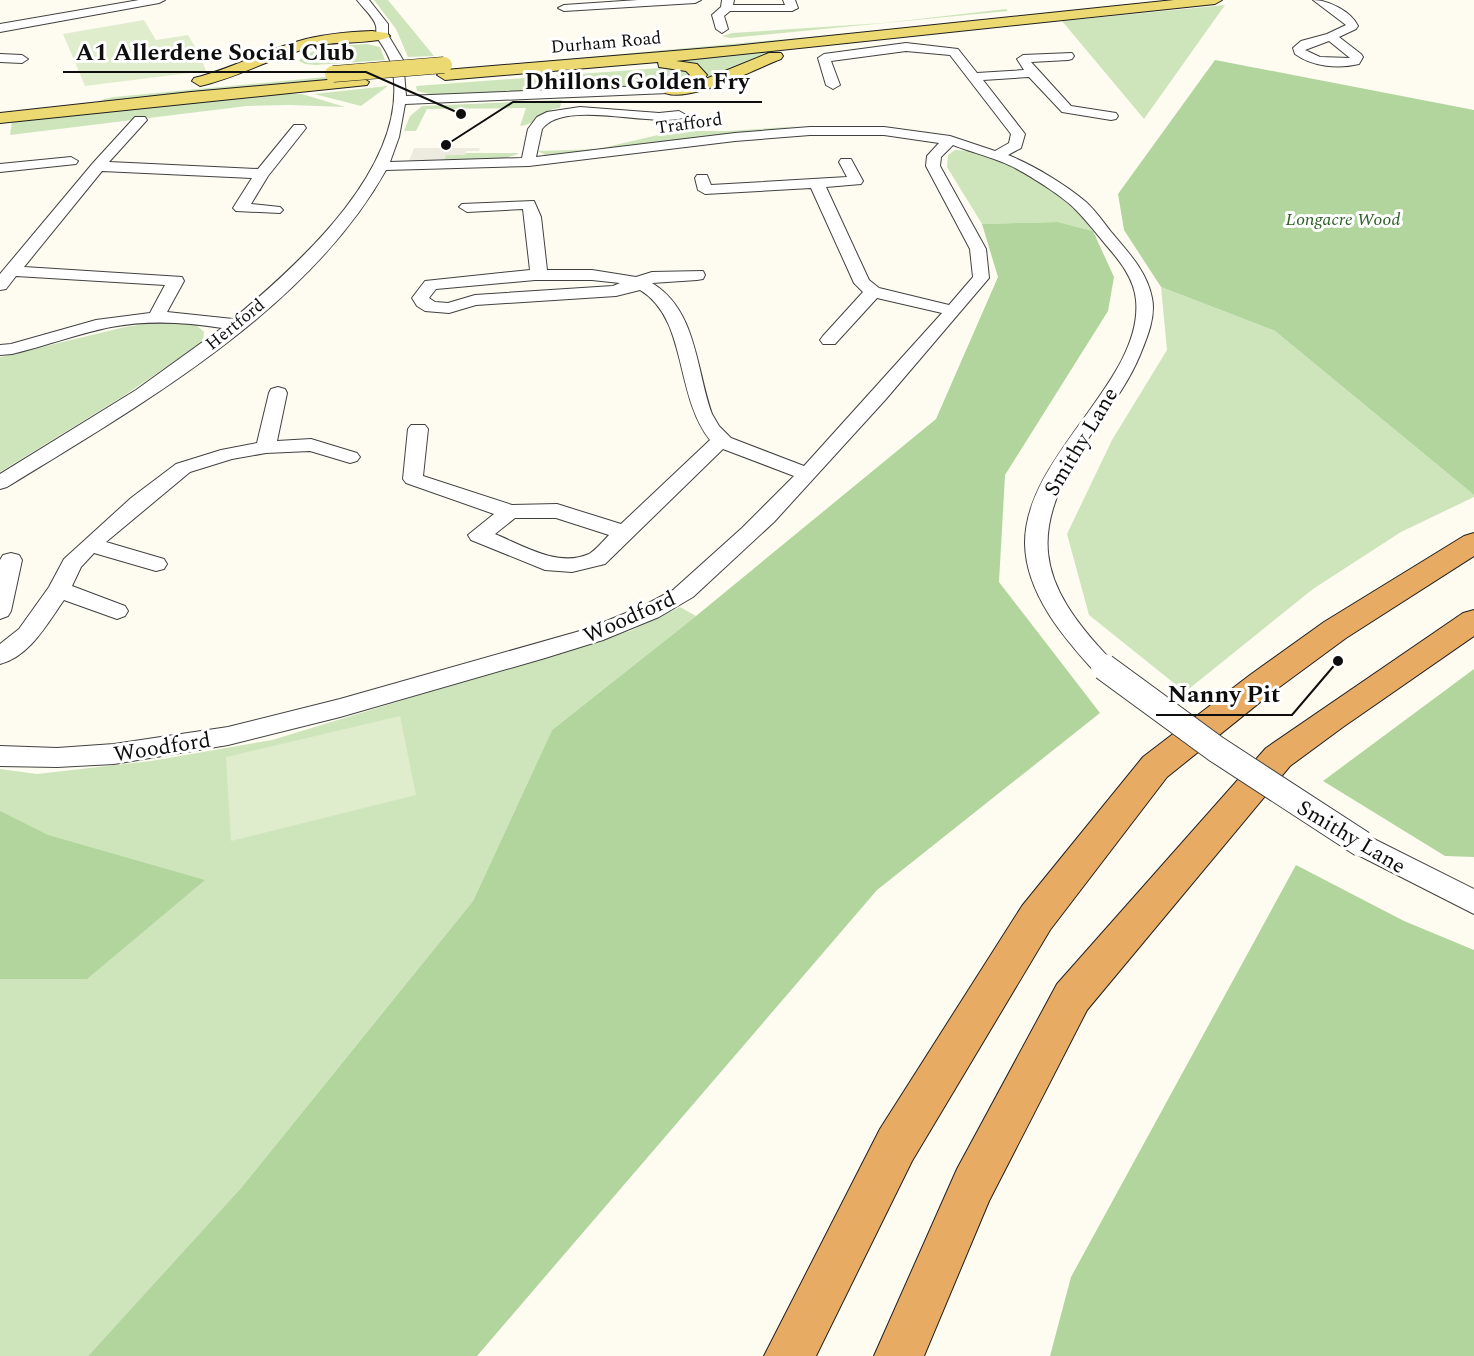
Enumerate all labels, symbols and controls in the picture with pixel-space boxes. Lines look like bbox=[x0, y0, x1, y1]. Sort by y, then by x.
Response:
street label: Durham Road bbox=[550, 24, 662, 61]
callout: A1 Allerdene Social Club bbox=[63, 30, 366, 72]
text: A1 Allerdene Social Club bbox=[75, 35, 355, 71]
callout: Dhillons Golden Fry bbox=[513, 60, 762, 102]
text: Dhillons Golden Fry bbox=[525, 64, 751, 100]
street label: Trafford bbox=[654, 105, 724, 142]
park label: Longacre Wood bbox=[1285, 206, 1401, 233]
street label: Hertford bbox=[200, 292, 271, 357]
street label: Smithy Lane bbox=[1036, 381, 1127, 503]
street label: Woodford bbox=[578, 582, 681, 652]
callout: Nanny Pit bbox=[1156, 673, 1292, 715]
text: Nanny Pit bbox=[1168, 677, 1280, 713]
street label: Woodford bbox=[111, 724, 213, 771]
street label: Smithy Lane bbox=[1290, 792, 1412, 883]

